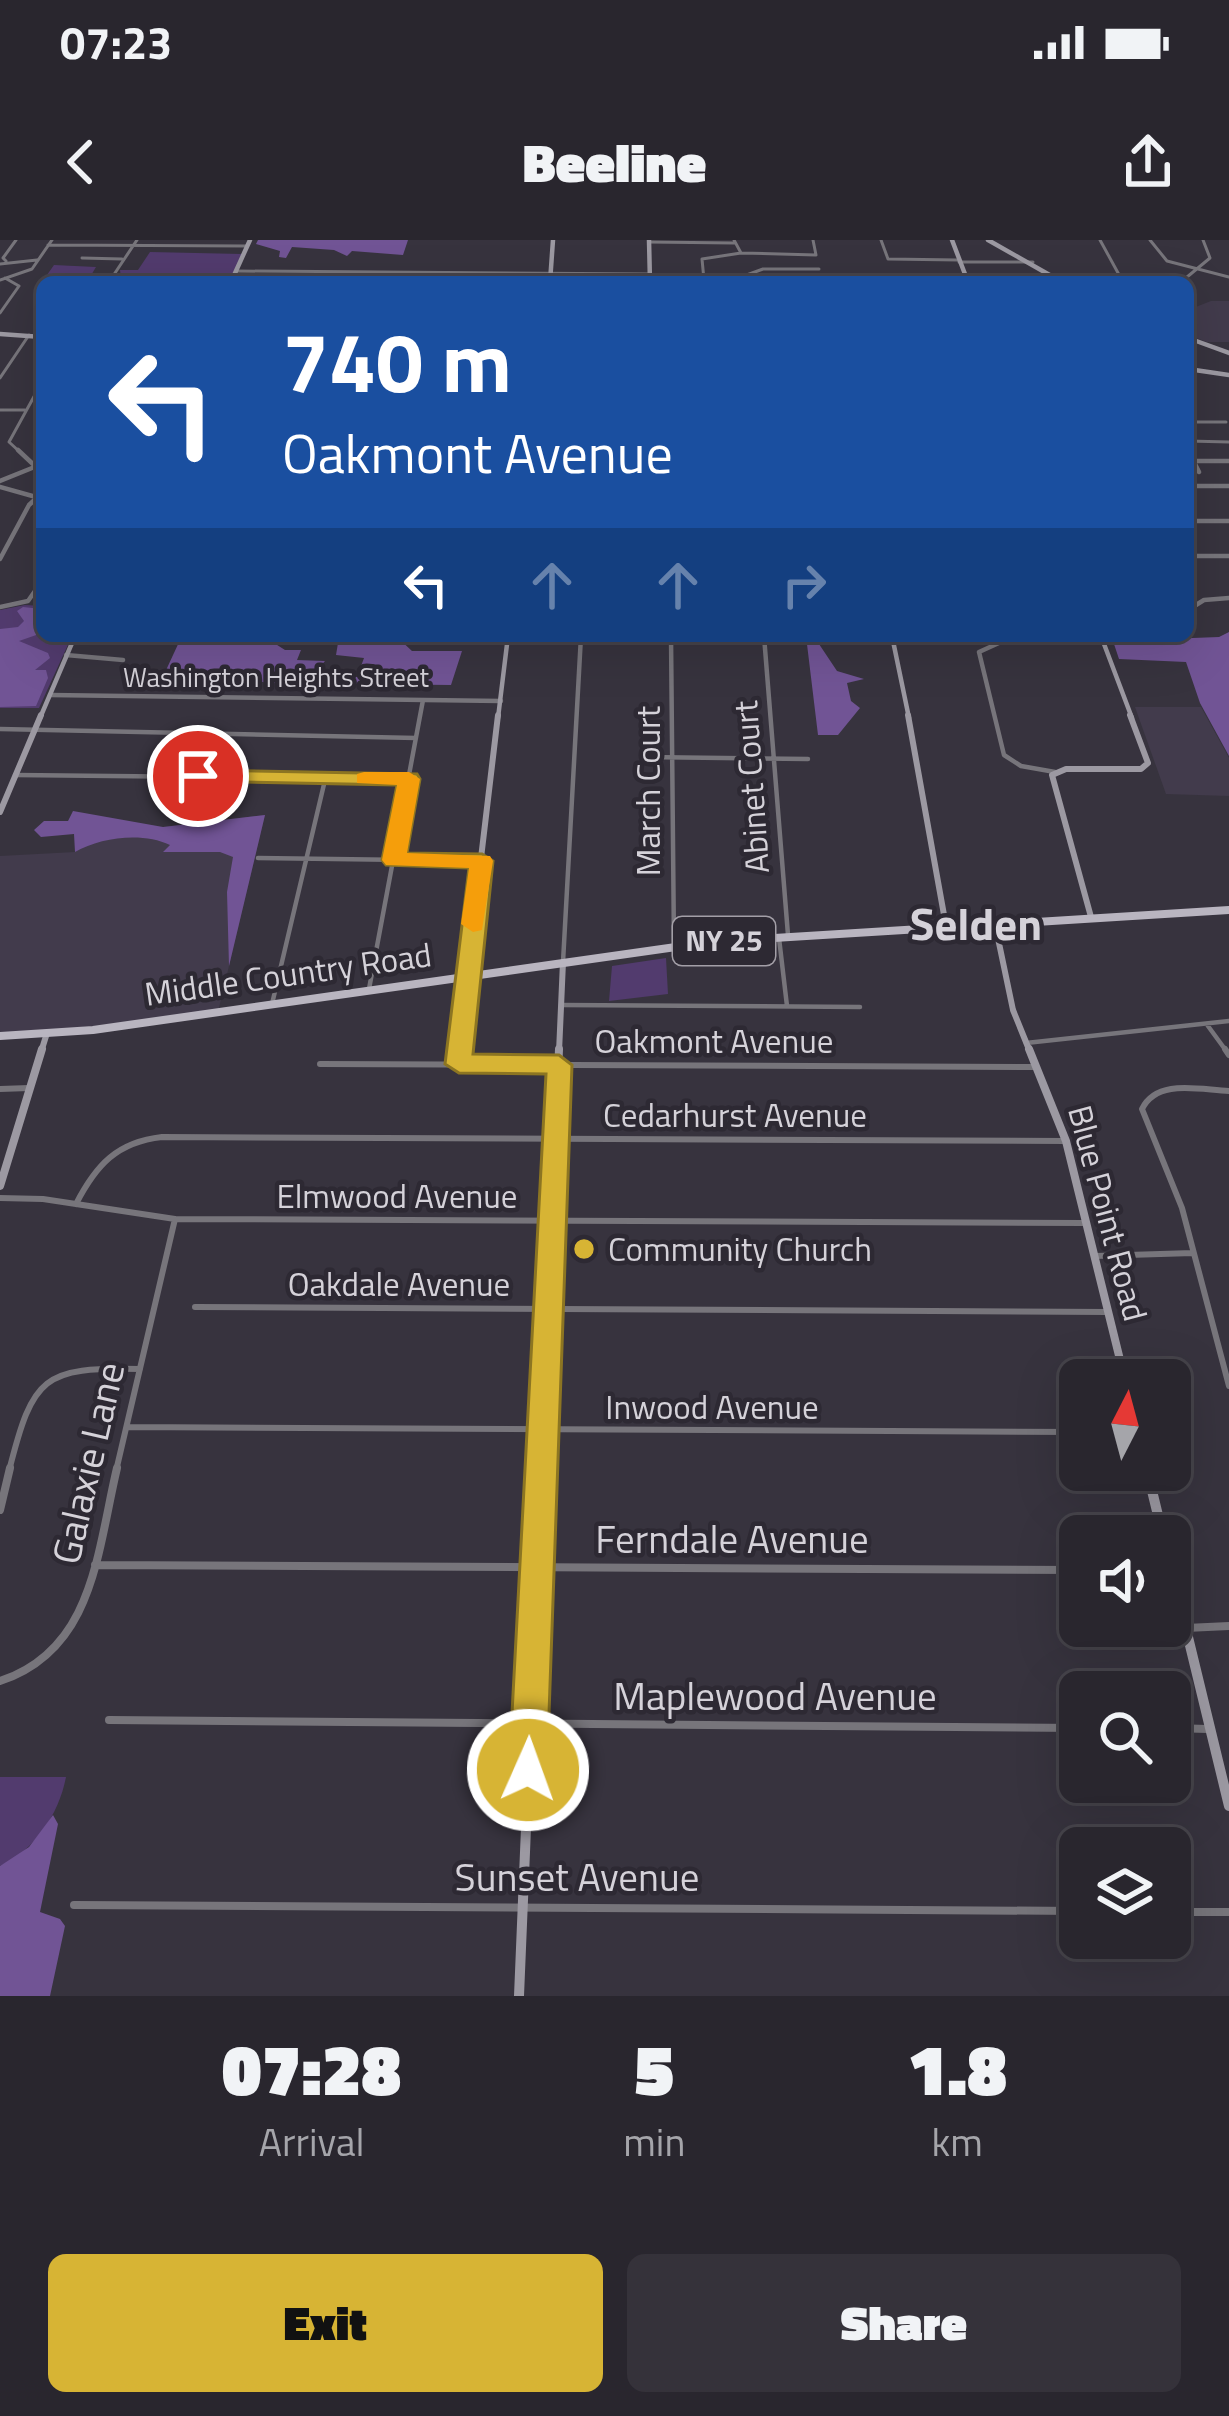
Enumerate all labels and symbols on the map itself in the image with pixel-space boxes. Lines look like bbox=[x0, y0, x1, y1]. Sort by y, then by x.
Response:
street label: Washington Heights Street bbox=[123, 656, 430, 697]
street label: Abinet Court bbox=[720, 699, 782, 875]
street label: March Court bbox=[623, 705, 673, 876]
pin bbox=[147, 725, 249, 827]
district label: Selden bbox=[910, 889, 1042, 957]
road number: NY 25 bbox=[673, 917, 775, 965]
street label: Middle Country Road bbox=[141, 929, 435, 1019]
street label: Oakmont Avenue bbox=[595, 1016, 833, 1066]
street label: Cedarhurst Avenue bbox=[603, 1090, 867, 1140]
street label: Blue Point Road bbox=[1055, 1100, 1161, 1326]
street label: Elmwood Avenue bbox=[276, 1171, 518, 1221]
place label: Community Church bbox=[608, 1224, 872, 1274]
marker: Community Church bbox=[571, 1236, 597, 1262]
street label: Oakdale Avenue bbox=[288, 1259, 510, 1309]
street label: Galaxie Lane bbox=[36, 1356, 139, 1570]
north arrow bbox=[1059, 1359, 1191, 1491]
street label: Inwood Avenue bbox=[605, 1382, 819, 1432]
street label: Ferndale Avenue bbox=[595, 1509, 869, 1568]
street label: Maplewood Avenue bbox=[613, 1666, 937, 1725]
position arrow bbox=[465, 1707, 591, 1833]
street label: Sunset Avenue bbox=[455, 1847, 699, 1906]

